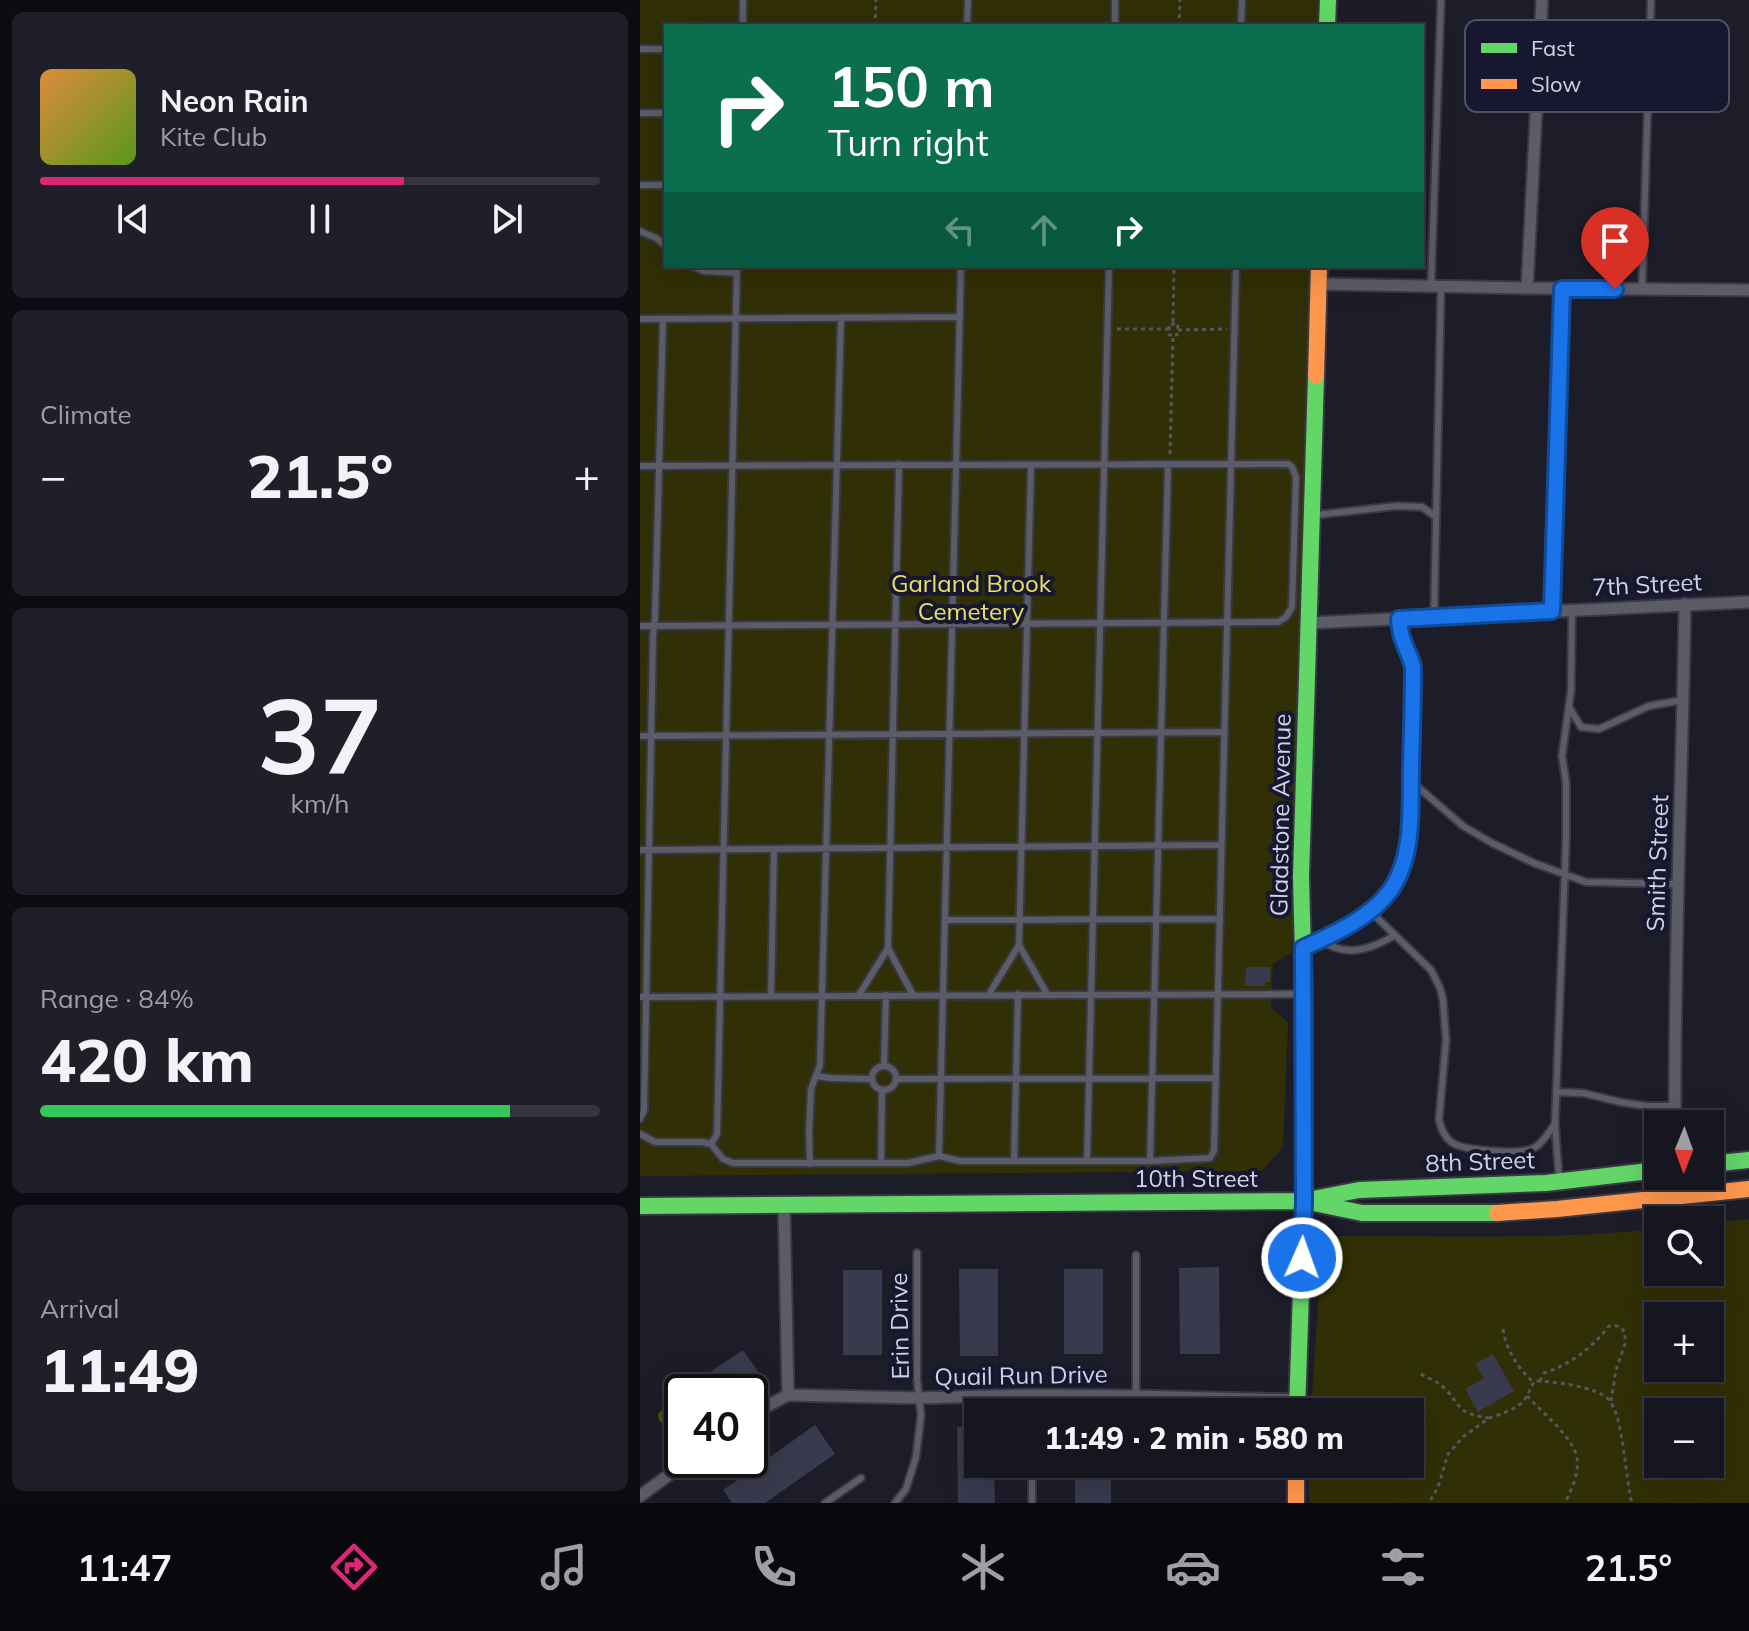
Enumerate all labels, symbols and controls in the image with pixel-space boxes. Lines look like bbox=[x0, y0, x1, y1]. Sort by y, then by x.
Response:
legend bbox=[1465, 20, 1729, 112]
text: Fast bbox=[1531, 34, 1575, 62]
text: 150 m bbox=[828, 51, 995, 121]
icon: right bbox=[696, 56, 800, 160]
text: Slow bbox=[1531, 70, 1581, 98]
text: Neon Rain bbox=[160, 82, 309, 120]
text: Kite Club bbox=[160, 120, 267, 153]
text: Turn right bbox=[828, 120, 989, 165]
icon: previous bbox=[111, 197, 155, 241]
icon: pause bbox=[298, 197, 342, 241]
icon: next bbox=[485, 197, 529, 241]
pin bbox=[1581, 207, 1649, 289]
icon: left bbox=[938, 208, 982, 252]
icon: ahead bbox=[1022, 208, 1066, 252]
icon: right bbox=[1106, 208, 1150, 252]
icon: arrive bbox=[1593, 219, 1637, 263]
text: Climate bbox=[40, 398, 132, 431]
text: 21.5° bbox=[247, 438, 393, 513]
text: − bbox=[40, 448, 66, 503]
text: + bbox=[574, 448, 600, 503]
street label: 7th Street bbox=[1592, 566, 1702, 602]
park label: Garland Brook Cemetery bbox=[891, 568, 1052, 626]
text: 37 bbox=[258, 669, 382, 800]
street label: Gladstone Avenue bbox=[1263, 713, 1297, 917]
text: km/h bbox=[291, 787, 349, 820]
street label: Smith Street bbox=[1640, 794, 1674, 932]
text: Range · 84% bbox=[40, 982, 194, 1015]
text: 420 km bbox=[40, 1022, 254, 1097]
north arrow bbox=[1644, 1110, 1724, 1190]
map controls bbox=[1644, 1110, 1724, 1478]
street label: 8th Street bbox=[1425, 1144, 1535, 1178]
street label: 10th Street bbox=[1134, 1163, 1258, 1193]
button: search bbox=[1644, 1206, 1724, 1286]
position arrow bbox=[1260, 1216, 1344, 1300]
street label: Erin Drive bbox=[883, 1272, 915, 1380]
text: Arrival bbox=[40, 1292, 120, 1325]
button: + bbox=[1644, 1302, 1724, 1382]
text: 11:49 bbox=[40, 1332, 200, 1407]
street label: Quail Run Drive bbox=[934, 1358, 1108, 1392]
speed limit sign: 40 bbox=[664, 1374, 768, 1478]
button: − bbox=[1644, 1398, 1724, 1478]
text: 11:49 · 2 min · 580 m bbox=[1044, 1419, 1344, 1457]
icon: directions bbox=[326, 1539, 382, 1595]
icon: music bbox=[536, 1539, 592, 1595]
icon: phone bbox=[746, 1539, 802, 1595]
icon: climate bbox=[955, 1539, 1011, 1595]
icon: car bbox=[1165, 1539, 1221, 1595]
icon: filters bbox=[1375, 1539, 1431, 1595]
text: 11:47 bbox=[77, 1545, 172, 1590]
text: 21.5° bbox=[1585, 1545, 1672, 1590]

